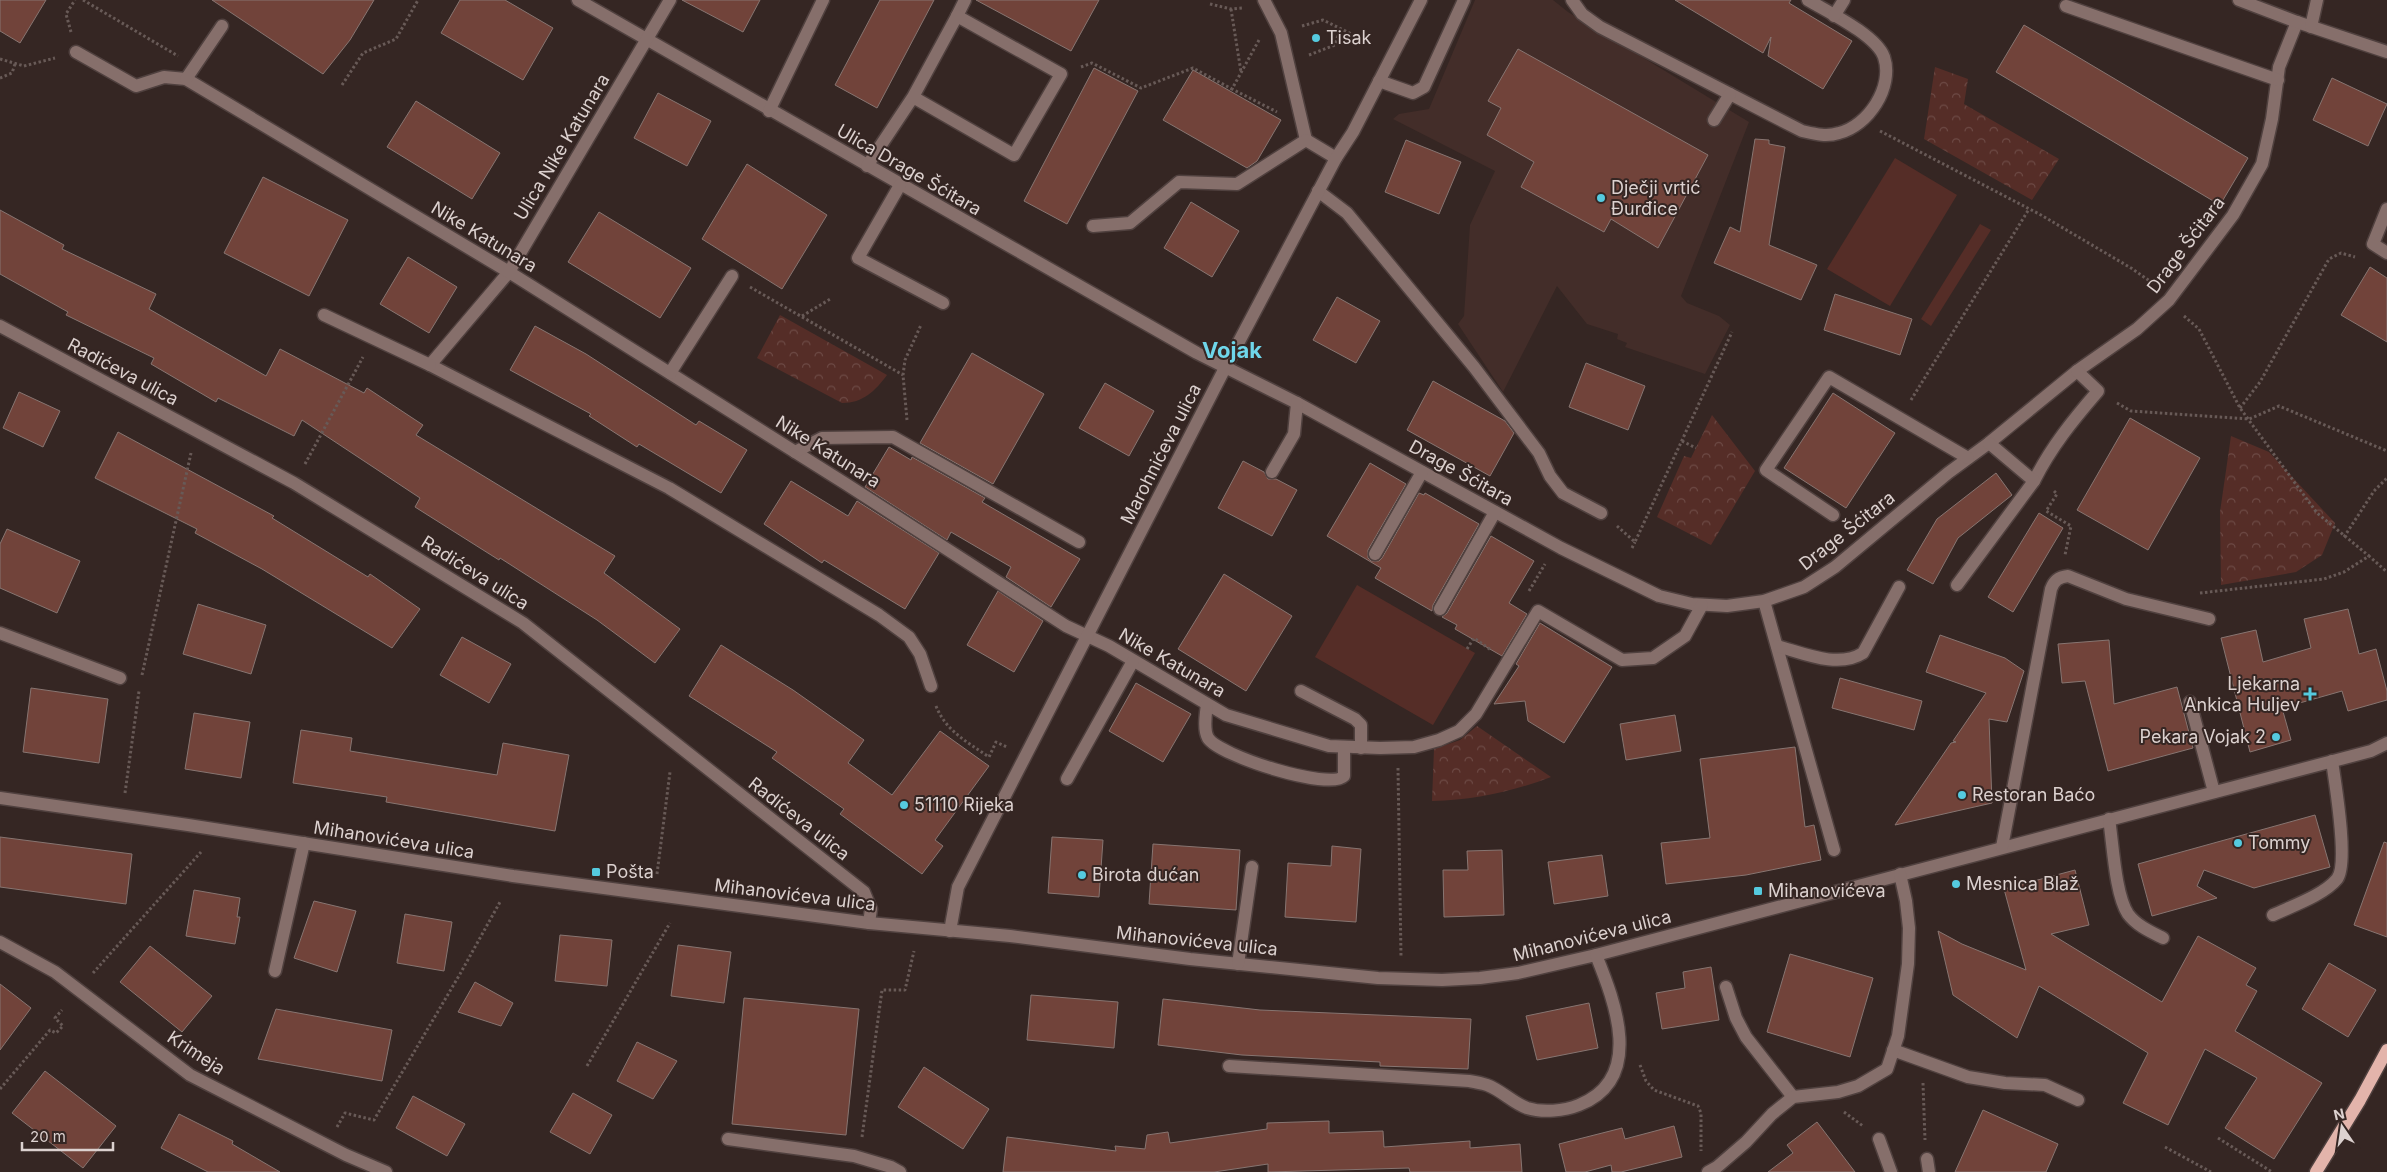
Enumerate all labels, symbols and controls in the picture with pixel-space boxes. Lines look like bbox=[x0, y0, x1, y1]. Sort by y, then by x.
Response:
place label: Tisak bbox=[1326, 27, 1372, 48]
marker: Tisak bbox=[1310, 32, 1322, 44]
street label: Ulica Nike Katunara bbox=[510, 70, 614, 224]
street label: Ulica Drage Šćitara bbox=[833, 119, 986, 220]
place label: Dječji vrtić Đurđice bbox=[1611, 177, 1701, 219]
marker: Dječji vrtić Đurđice bbox=[1595, 192, 1607, 204]
street label: Drage Šćitara bbox=[2142, 192, 2229, 297]
street label: Nike Katunara bbox=[428, 197, 541, 276]
street label: Radićeva ulica bbox=[64, 334, 182, 410]
district label: Vojak bbox=[1202, 337, 1262, 363]
street label: Marohnićeva ulica bbox=[1116, 380, 1205, 528]
street label: Nike Katunara bbox=[772, 411, 884, 492]
street label: Drage Šćitara bbox=[1406, 434, 1517, 510]
street label: Drage Šćitara bbox=[1794, 486, 1899, 574]
street label: Radićeva ulica bbox=[418, 531, 533, 614]
street label: Nike Katunara bbox=[1115, 624, 1229, 701]
place label: Ljekarna Ankica Huljev bbox=[2184, 673, 2300, 715]
marker: Ljekarna Ankica Huljev bbox=[2304, 688, 2316, 700]
place label: Pekara Vojak 2 bbox=[2139, 726, 2266, 747]
marker: Pekara Vojak 2 bbox=[2270, 731, 2282, 743]
street label: Radićeva ulica bbox=[745, 773, 854, 865]
place label: Restoran Baćo bbox=[1972, 784, 2095, 805]
marker: Restoran Baćo bbox=[1956, 789, 1968, 801]
place label: 51110 Rijeka bbox=[914, 794, 1014, 815]
marker: 51110 Rijeka bbox=[898, 799, 910, 811]
street label: Mihanovićeva ulica bbox=[312, 816, 476, 863]
place label: Tommy bbox=[2248, 832, 2310, 853]
marker: Tommy bbox=[2232, 837, 2244, 849]
place label: Pošta bbox=[606, 861, 654, 882]
place label: Birota dućan bbox=[1092, 864, 1199, 885]
marker: Pošta bbox=[590, 866, 602, 878]
marker: Birota dućan bbox=[1076, 869, 1088, 881]
place label: Mesnica Blaž bbox=[1966, 873, 2079, 894]
street label: Mihanovićeva ulica bbox=[713, 874, 877, 915]
marker: Mesnica Blaž bbox=[1950, 878, 1962, 890]
place label: Mihanovićeva bbox=[1768, 880, 1885, 901]
marker: Mihanovićeva bbox=[1752, 885, 1764, 897]
street label: Mihanovićeva ulica bbox=[1511, 906, 1673, 965]
street label: Mihanovićeva ulica bbox=[1115, 922, 1279, 959]
street label: Krimeja bbox=[164, 1026, 229, 1079]
north arrow bbox=[2317, 1102, 2367, 1152]
text: N bbox=[2332, 1104, 2346, 1123]
scale bar bbox=[22, 1120, 114, 1152]
text: 20 m bbox=[30, 1127, 66, 1146]

